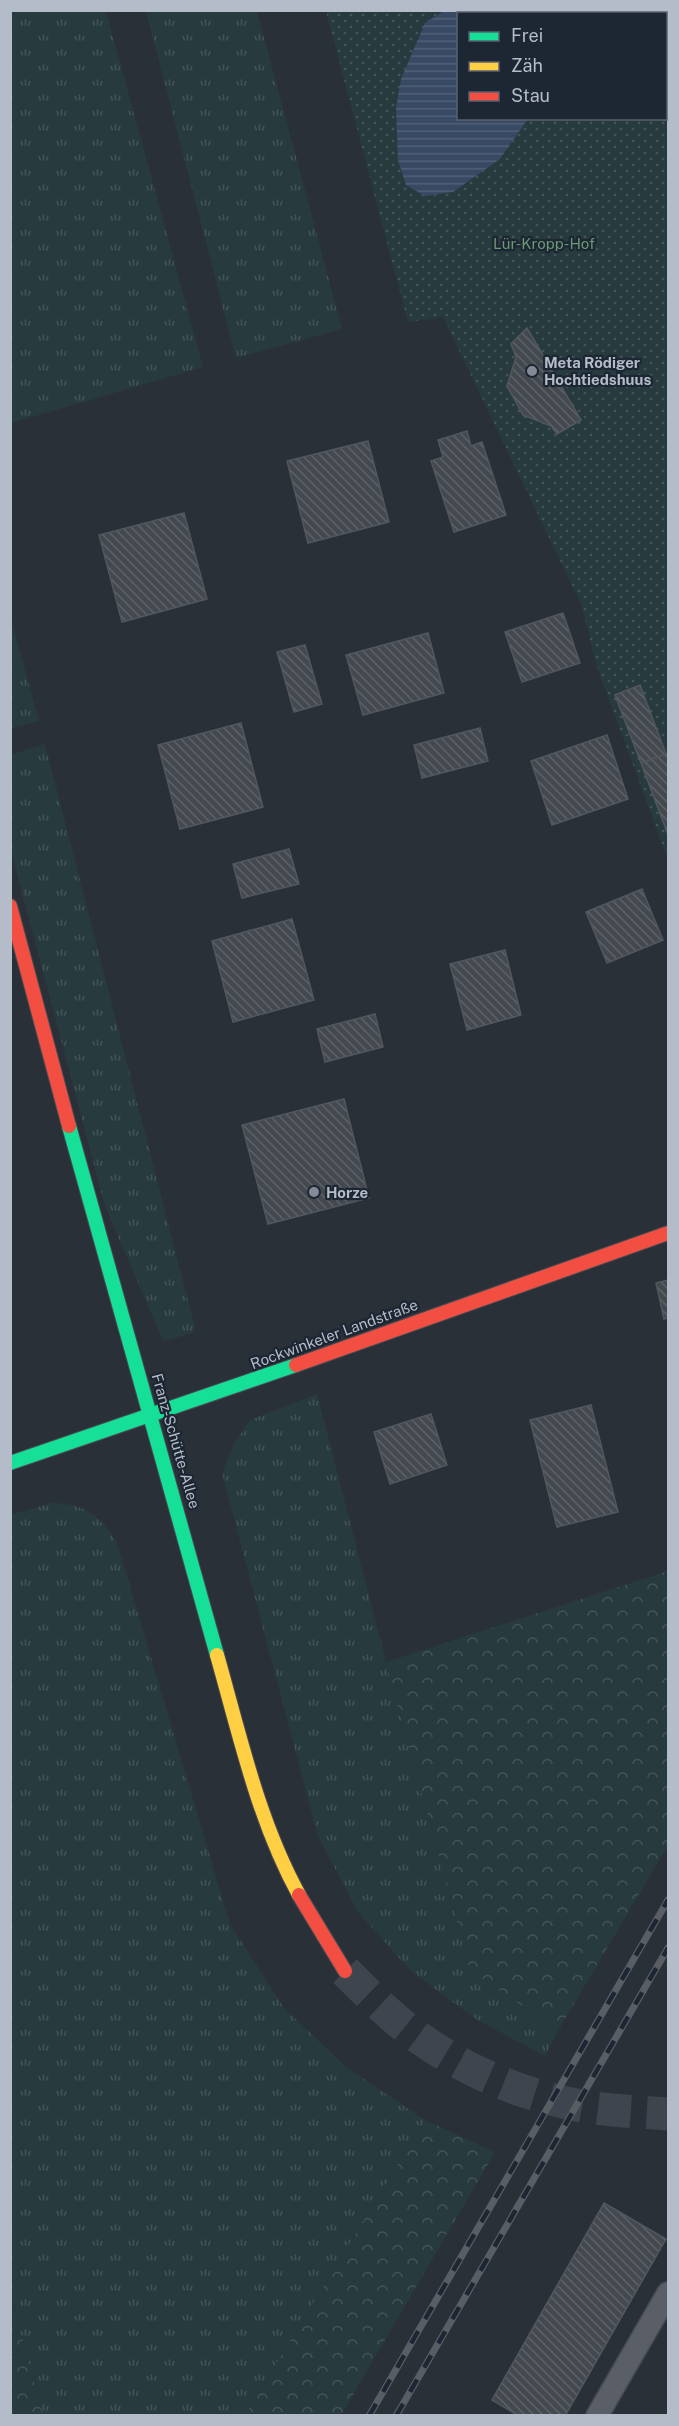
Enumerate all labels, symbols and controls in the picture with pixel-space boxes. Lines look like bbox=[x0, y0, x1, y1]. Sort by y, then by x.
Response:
legend bbox=[457, 12, 667, 120]
text: Frei bbox=[511, 25, 543, 46]
text: Zäh bbox=[511, 55, 543, 76]
text: Stau bbox=[511, 85, 550, 106]
park label: Lür-Kropp-Hof bbox=[493, 235, 595, 252]
place label: Meta Rödiger Hochtiedshuus bbox=[544, 354, 651, 388]
marker: Meta Rödiger Hochtiedshuus bbox=[525, 364, 539, 378]
place label: Horze bbox=[326, 1184, 368, 1201]
marker: Horze bbox=[307, 1185, 321, 1199]
street label: Rockwinkeler Landstraße bbox=[248, 1296, 420, 1372]
street label: Franz-Schütte-Allee bbox=[149, 1371, 203, 1511]

